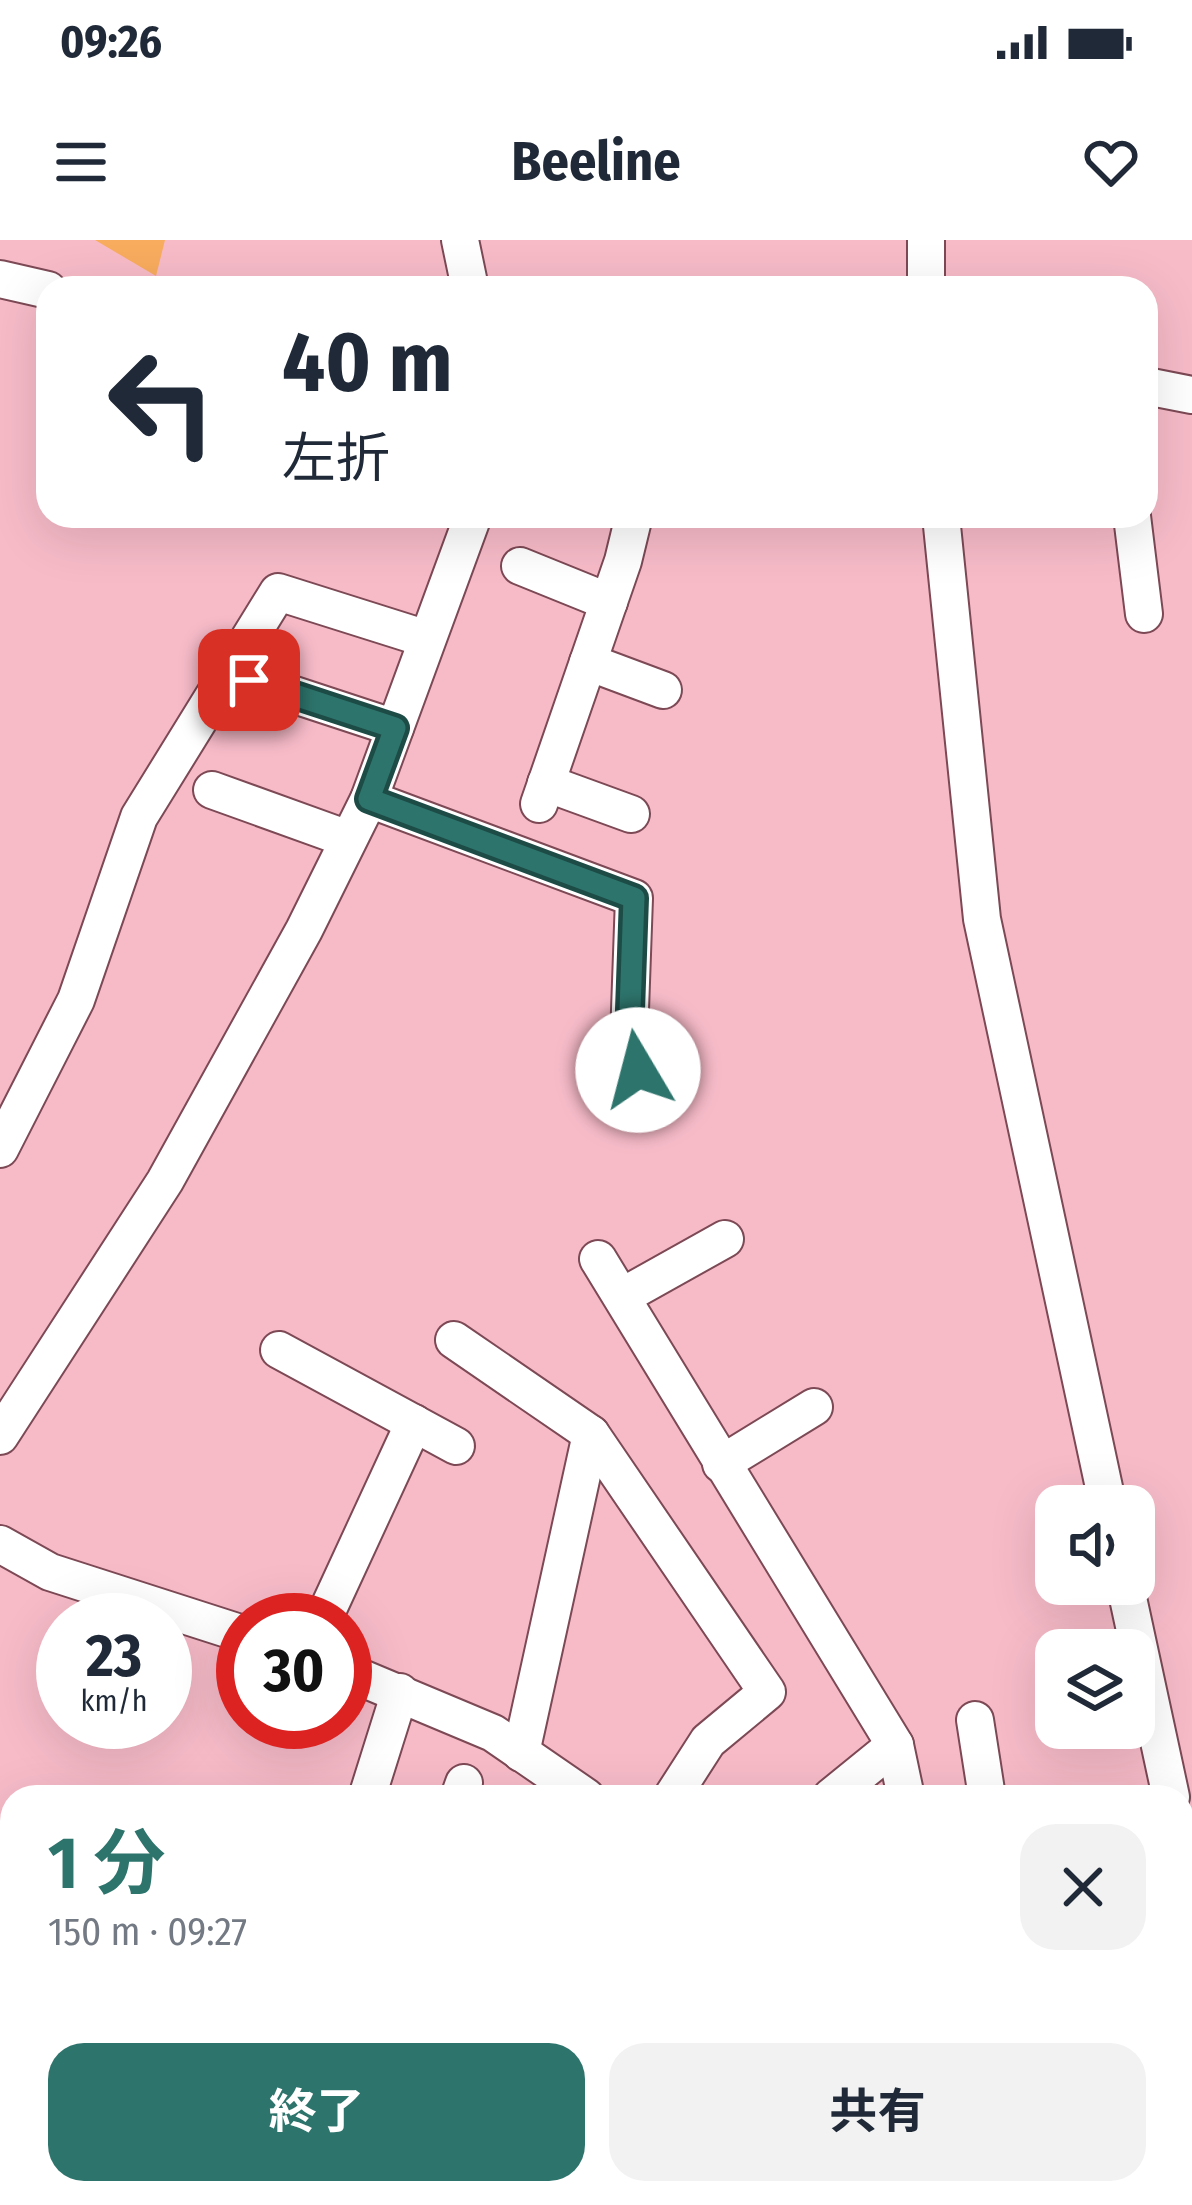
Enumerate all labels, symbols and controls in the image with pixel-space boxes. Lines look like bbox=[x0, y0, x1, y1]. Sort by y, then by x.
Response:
text: 09:26 bbox=[60, 15, 162, 69]
icon: menu bbox=[48, 129, 114, 195]
icon: heart bbox=[1078, 129, 1144, 195]
text: Beeline bbox=[511, 130, 681, 194]
text: 40 m bbox=[282, 312, 453, 413]
icon: left bbox=[84, 324, 240, 480]
text: 左折 bbox=[282, 427, 390, 491]
pin bbox=[198, 629, 300, 731]
icon: arrive bbox=[216, 647, 282, 713]
position arrow bbox=[575, 1007, 701, 1133]
map controls bbox=[1035, 1485, 1155, 1749]
button: sound bbox=[1035, 1485, 1155, 1605]
speed limit sign: 30 bbox=[216, 1593, 372, 1749]
text: 23 bbox=[86, 1620, 142, 1692]
button: layers bbox=[1035, 1629, 1155, 1749]
text: km/h bbox=[81, 1683, 147, 1719]
text: 1 分 bbox=[48, 1821, 165, 1907]
button: close bbox=[1020, 1824, 1146, 1950]
text: 150 m · 09:27 bbox=[48, 1909, 247, 1955]
button: 終了 bbox=[48, 2043, 585, 2181]
button: 共有 bbox=[609, 2043, 1146, 2181]

